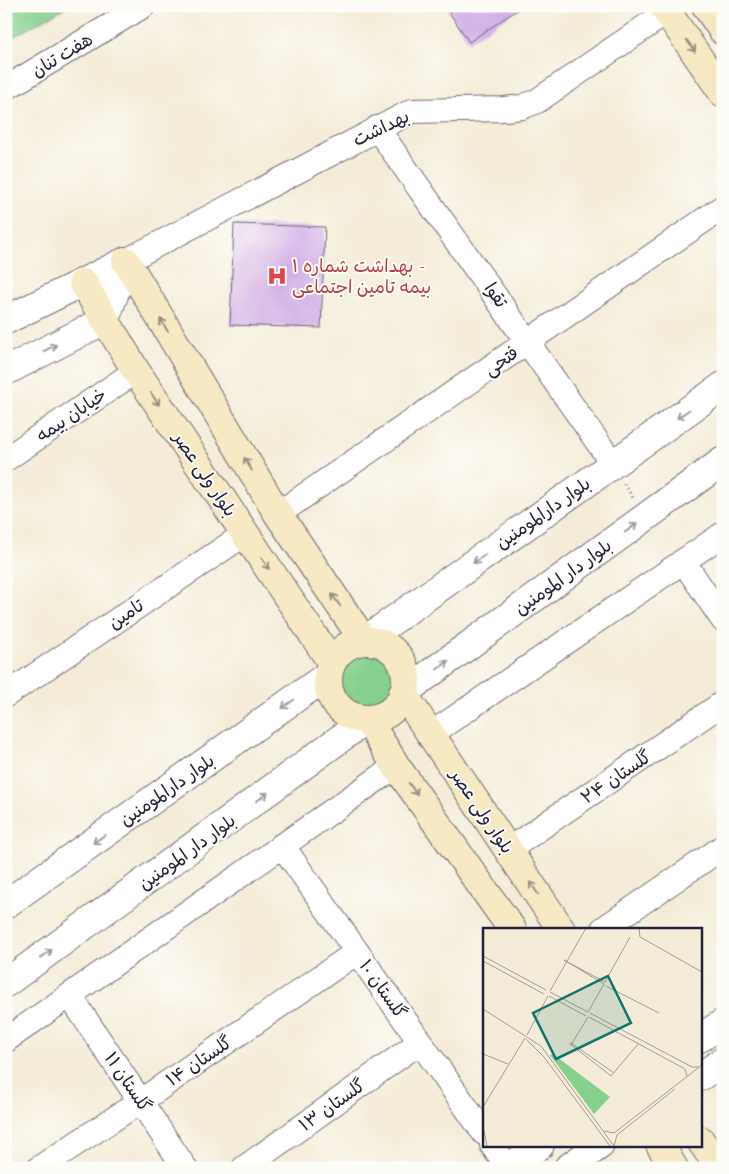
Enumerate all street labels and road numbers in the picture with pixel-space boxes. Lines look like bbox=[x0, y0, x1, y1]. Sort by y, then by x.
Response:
street label: هفت تنان bbox=[27, 28, 97, 82]
street label: بهداشت bbox=[349, 105, 413, 151]
street label: تقوا bbox=[480, 278, 513, 312]
street label: فتحی bbox=[479, 341, 523, 381]
street label: خیابان بیمه bbox=[31, 383, 111, 447]
street label: بلوار ولی عصر bbox=[167, 426, 242, 521]
street label: بلوار دارالمومنین bbox=[491, 472, 595, 554]
street label: بلوار دار المومنین bbox=[510, 534, 616, 620]
street label: تامین bbox=[104, 594, 149, 634]
street label: گلستان ۲۴ bbox=[577, 745, 656, 809]
street label: بلوار دارالمومنین bbox=[115, 749, 219, 831]
street label: بلوار ولی عصر bbox=[444, 763, 519, 858]
street label: بلوار دار المومنین bbox=[134, 809, 240, 895]
street label: گلستان ۱۰ bbox=[355, 955, 411, 1023]
street label: گلستان ۱۴ bbox=[162, 1031, 236, 1091]
street label: گلستان ۱۱ bbox=[100, 1048, 156, 1116]
street label: گلستان ۱۳ bbox=[295, 1074, 370, 1136]

